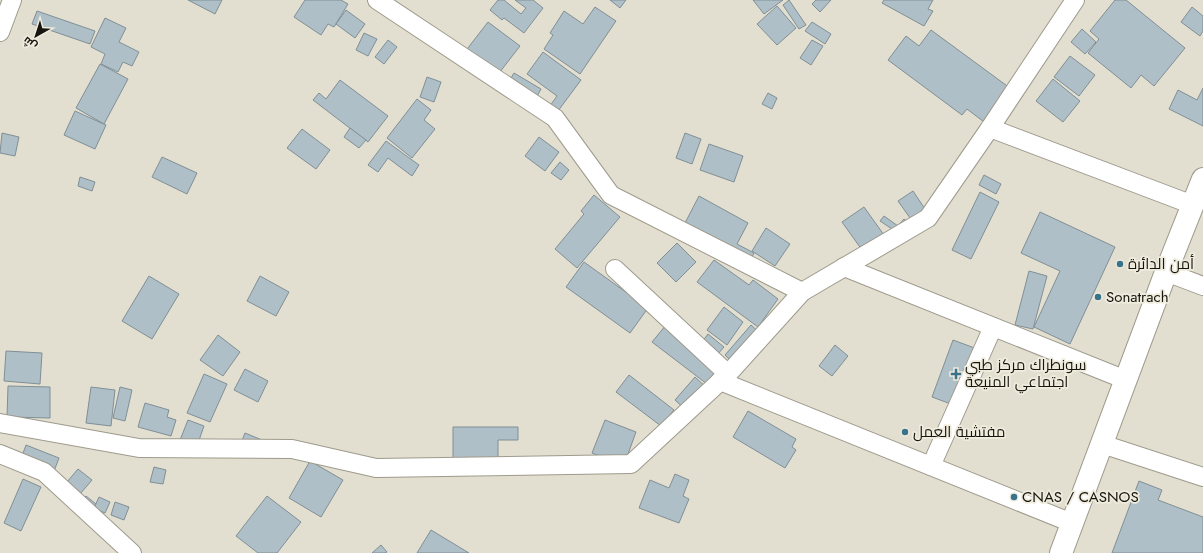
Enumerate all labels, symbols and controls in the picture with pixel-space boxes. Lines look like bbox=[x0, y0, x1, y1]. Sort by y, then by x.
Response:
north arrow bbox=[16, 16, 56, 56]
text: ش bbox=[19, 33, 40, 54]
place label: أمن الدائرة bbox=[1128, 253, 1194, 275]
marker: أمن الدائرة bbox=[1115, 259, 1125, 269]
place label: Sonatrach bbox=[1106, 286, 1169, 308]
marker: Sonatrach bbox=[1093, 292, 1103, 302]
place label: سونطراك مركز طبي اجتماعي المنيعة bbox=[965, 354, 1086, 394]
marker: سونطراك مركز طبي اجتماعي المنيعة bbox=[950, 368, 962, 380]
place label: مفتشية العمل bbox=[913, 421, 1005, 443]
marker: مفتشية العمل bbox=[900, 427, 910, 437]
place label: CNAS / CASNOS bbox=[1022, 486, 1139, 508]
marker: CNAS / CASNOS bbox=[1009, 492, 1019, 502]

